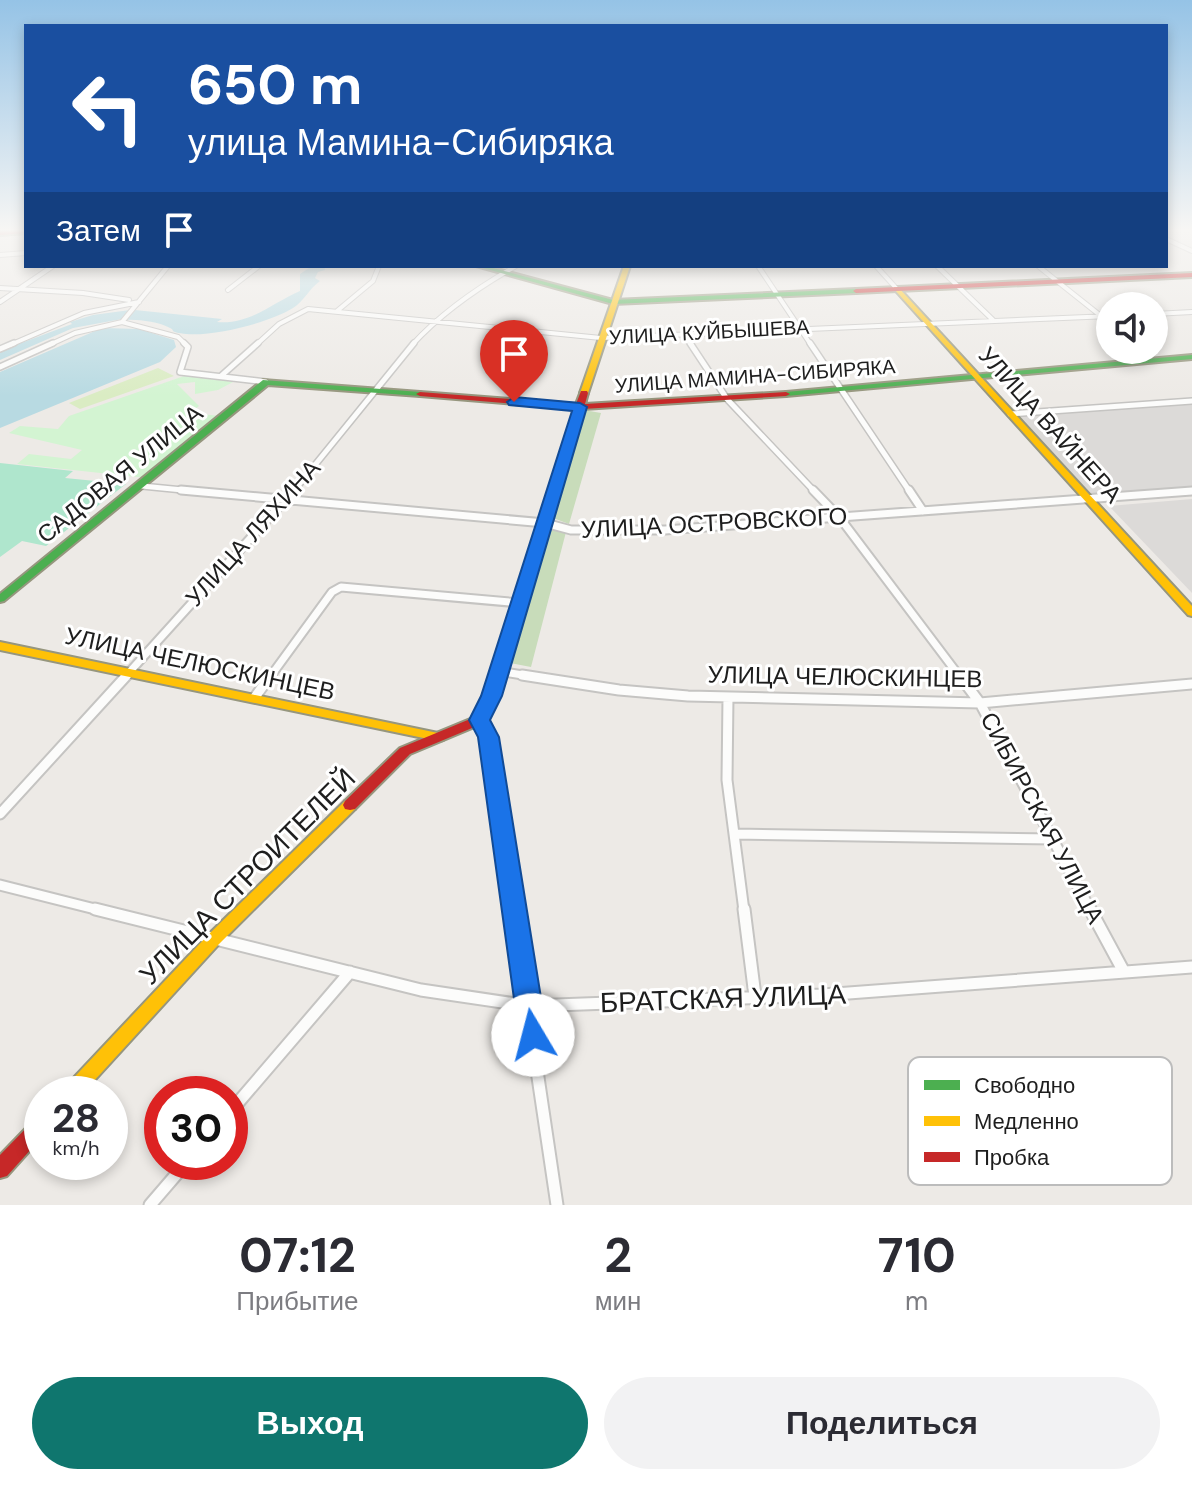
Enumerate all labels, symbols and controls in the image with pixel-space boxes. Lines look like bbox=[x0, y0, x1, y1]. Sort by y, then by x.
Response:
text: 650 m bbox=[188, 48, 363, 121]
icon: left bbox=[56, 56, 160, 160]
text: улица Мамина-Сибиряка bbox=[188, 119, 614, 166]
icon: arrive bbox=[157, 208, 201, 252]
text: Затем bbox=[56, 211, 141, 250]
map controls bbox=[1096, 292, 1168, 364]
button: sound bbox=[1096, 292, 1168, 364]
street label: УЛИЦА КУЙБЫШЕВА bbox=[608, 314, 810, 350]
pin bbox=[480, 320, 548, 402]
icon: arrive bbox=[492, 332, 536, 376]
street label: УЛИЦА ВАЙНЕРА bbox=[972, 340, 1129, 509]
street label: УЛИЦА МАМИНА-СИБИРЯКА bbox=[614, 353, 897, 399]
street label: САДОВАЯ УЛИЦА bbox=[30, 397, 209, 550]
street label: УЛИЦА ЛЯХИНА bbox=[178, 453, 327, 613]
street label: УЛИЦА ОСТРОВСКОГО bbox=[580, 500, 848, 545]
street label: УЛИЦА ЧЕЛЮСКИНЦЕВ bbox=[62, 620, 338, 707]
street label: УЛИЦА ЧЕЛЮСКИНЦЕВ bbox=[707, 659, 983, 694]
street label: СИБИРСКАЯ УЛИЦА bbox=[973, 706, 1111, 929]
street label: УЛИЦА СТРОИТЕЛЕЙ bbox=[131, 760, 364, 993]
street label: БРАТСКАЯ УЛИЦА bbox=[599, 976, 847, 1021]
position arrow bbox=[491, 993, 575, 1077]
legend bbox=[908, 1057, 1172, 1185]
text: Свободно bbox=[974, 1071, 1075, 1100]
speed limit sign: 30 bbox=[144, 1076, 248, 1180]
text: 28 bbox=[52, 1092, 100, 1144]
text: Медленно bbox=[974, 1107, 1079, 1136]
text: km/h bbox=[52, 1135, 100, 1161]
text: Пробка bbox=[974, 1143, 1050, 1172]
text: 07:12 bbox=[239, 1224, 356, 1287]
text: 2 bbox=[604, 1224, 632, 1287]
text: 710 bbox=[878, 1224, 956, 1287]
text: Прибытие bbox=[236, 1284, 358, 1318]
text: мин bbox=[595, 1284, 641, 1318]
text: m bbox=[905, 1284, 928, 1318]
button: Выход bbox=[32, 1377, 588, 1469]
button: Поделиться bbox=[604, 1377, 1160, 1469]

